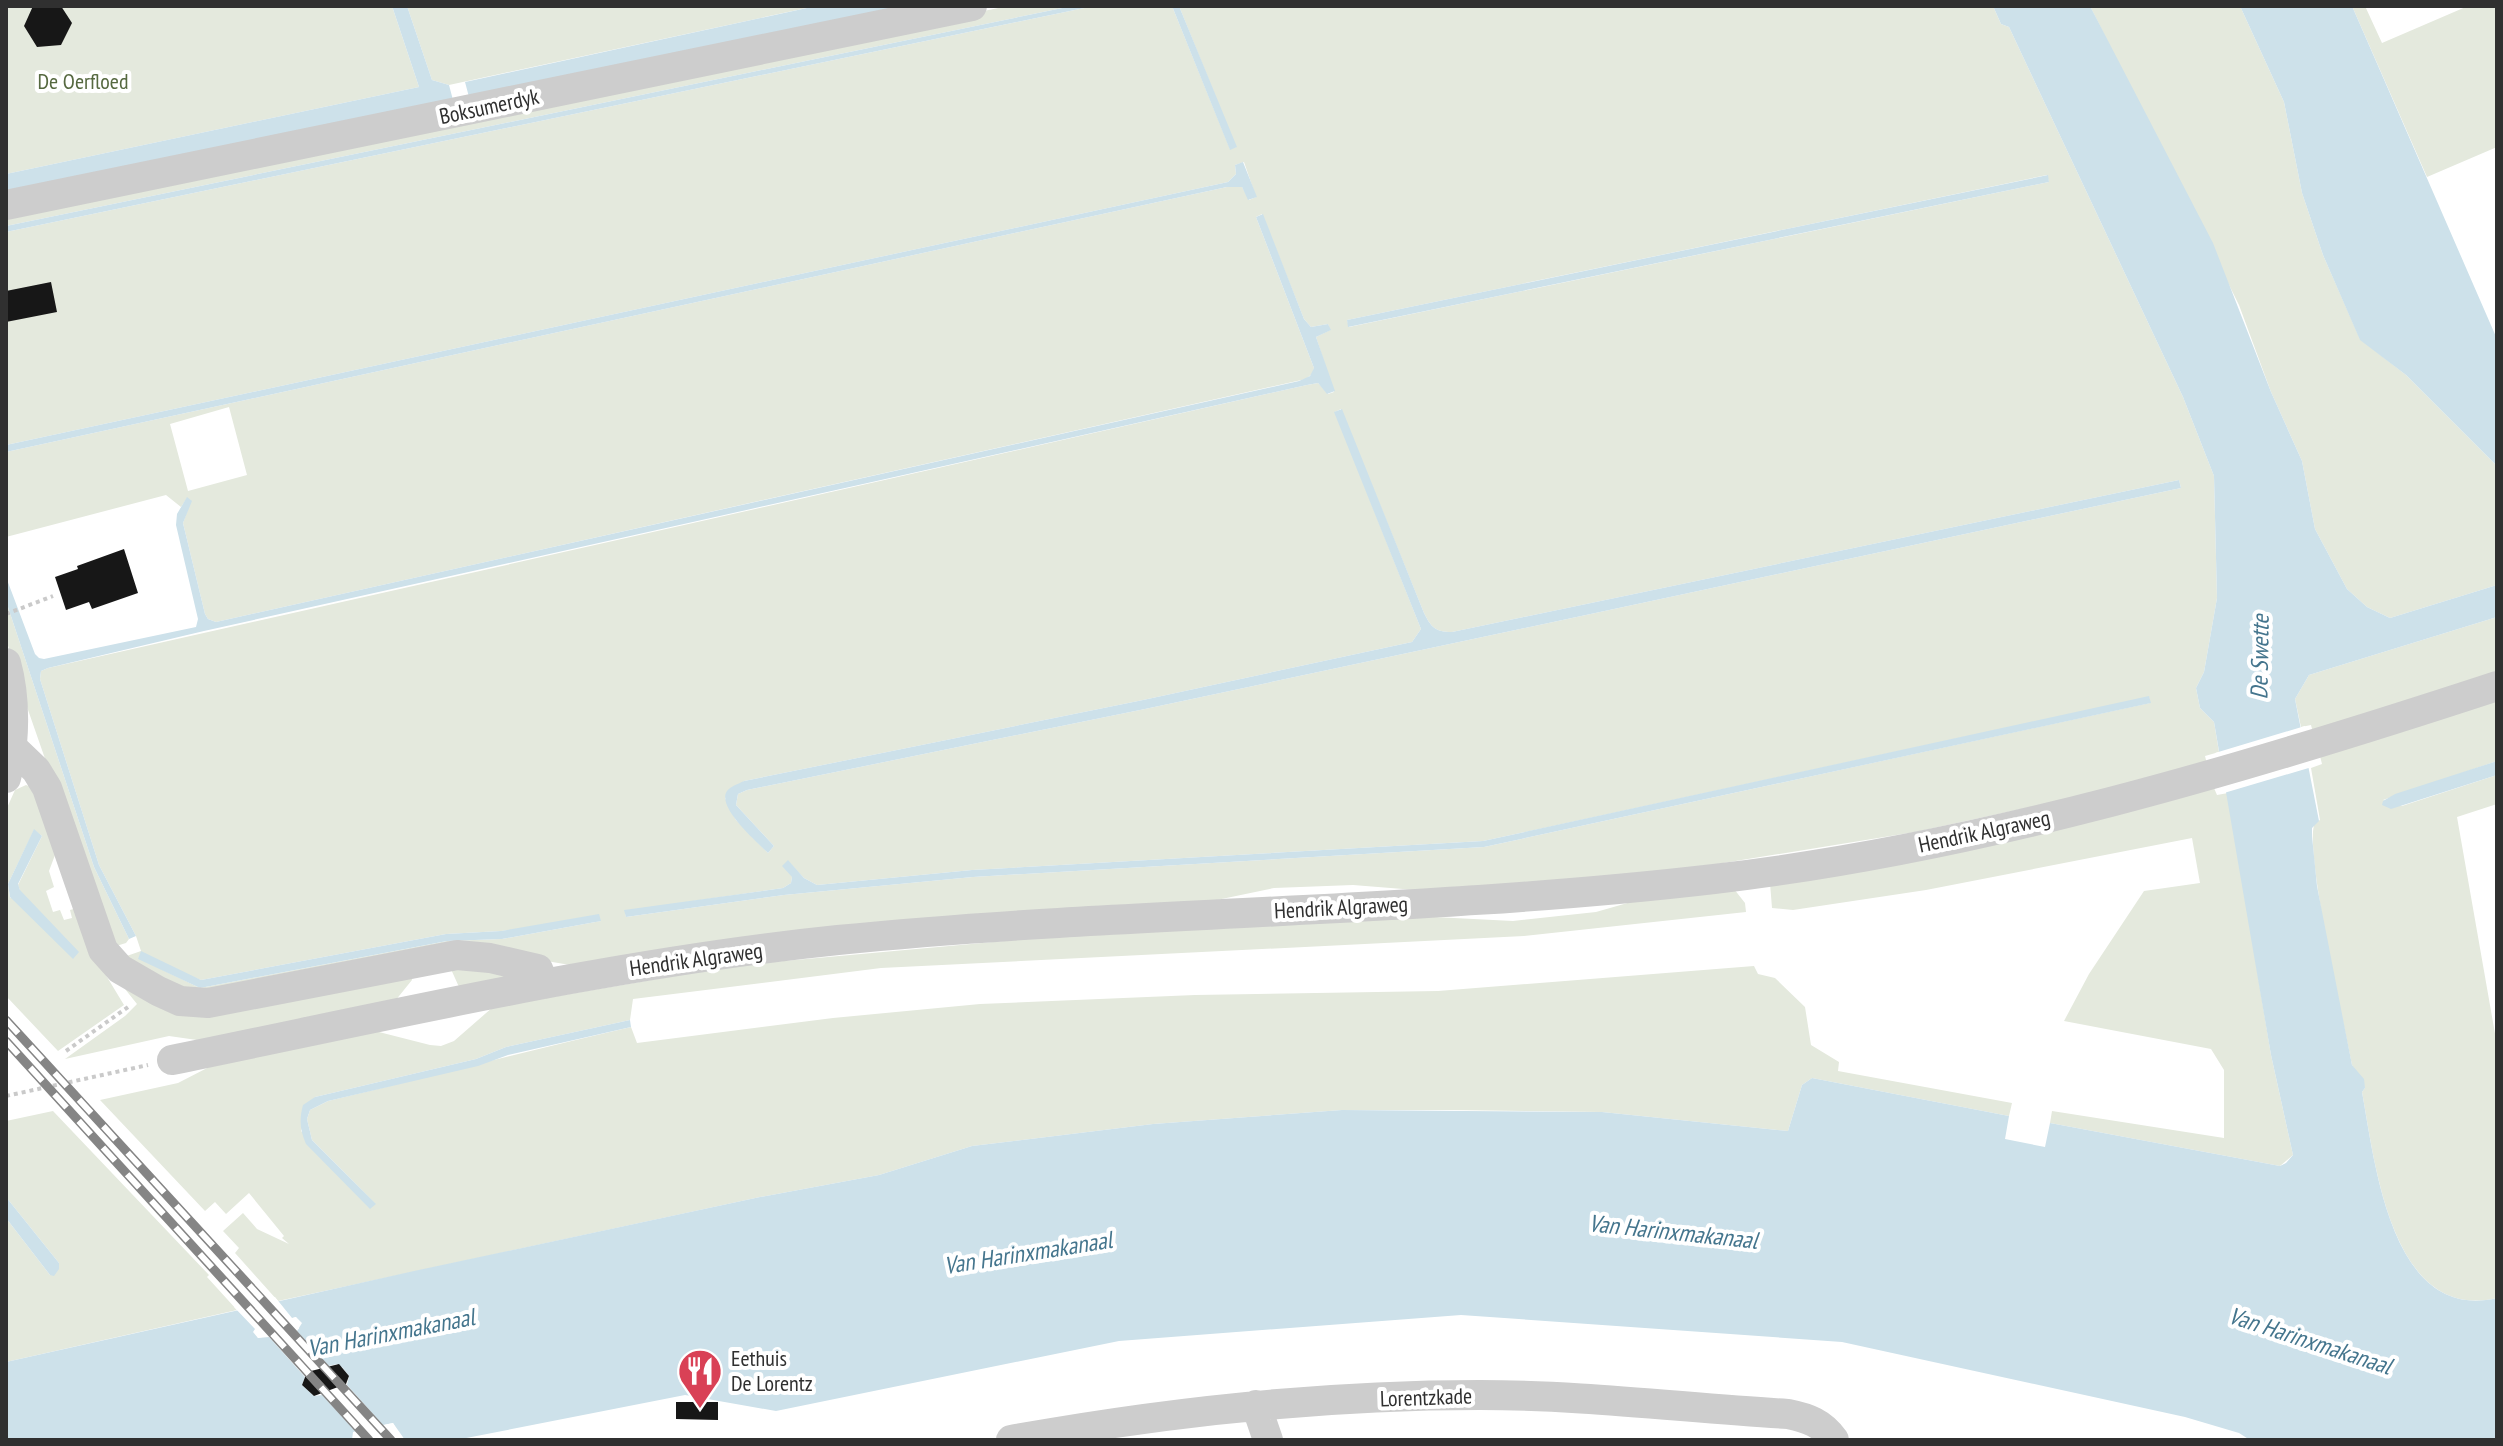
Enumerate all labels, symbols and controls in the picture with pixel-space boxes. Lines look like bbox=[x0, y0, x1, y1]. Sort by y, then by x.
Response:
park label: De Oerfloed bbox=[38, 67, 128, 95]
street label: Boksumerdyk bbox=[437, 82, 542, 130]
water label: De Swette bbox=[2243, 612, 2276, 700]
street label: Hendrik Algraweg bbox=[1916, 803, 2052, 859]
street label: Hendrik Algraweg bbox=[1273, 890, 1409, 924]
street label: Hendrik Algraweg bbox=[628, 936, 764, 982]
water label: Van Harinxmakanaal bbox=[1587, 1207, 1761, 1256]
water label: Van Harinxmakanaal bbox=[942, 1224, 1116, 1281]
water label: Van Harinxmakanaal bbox=[2225, 1300, 2398, 1382]
water label: Van Harinxmakanaal bbox=[305, 1301, 479, 1364]
place label: Eethuis De Lorentz bbox=[731, 1344, 813, 1397]
restaurant icon: Eethuis De Lorentz bbox=[676, 1347, 724, 1410]
street label: Lorentzkade bbox=[1379, 1381, 1473, 1413]

